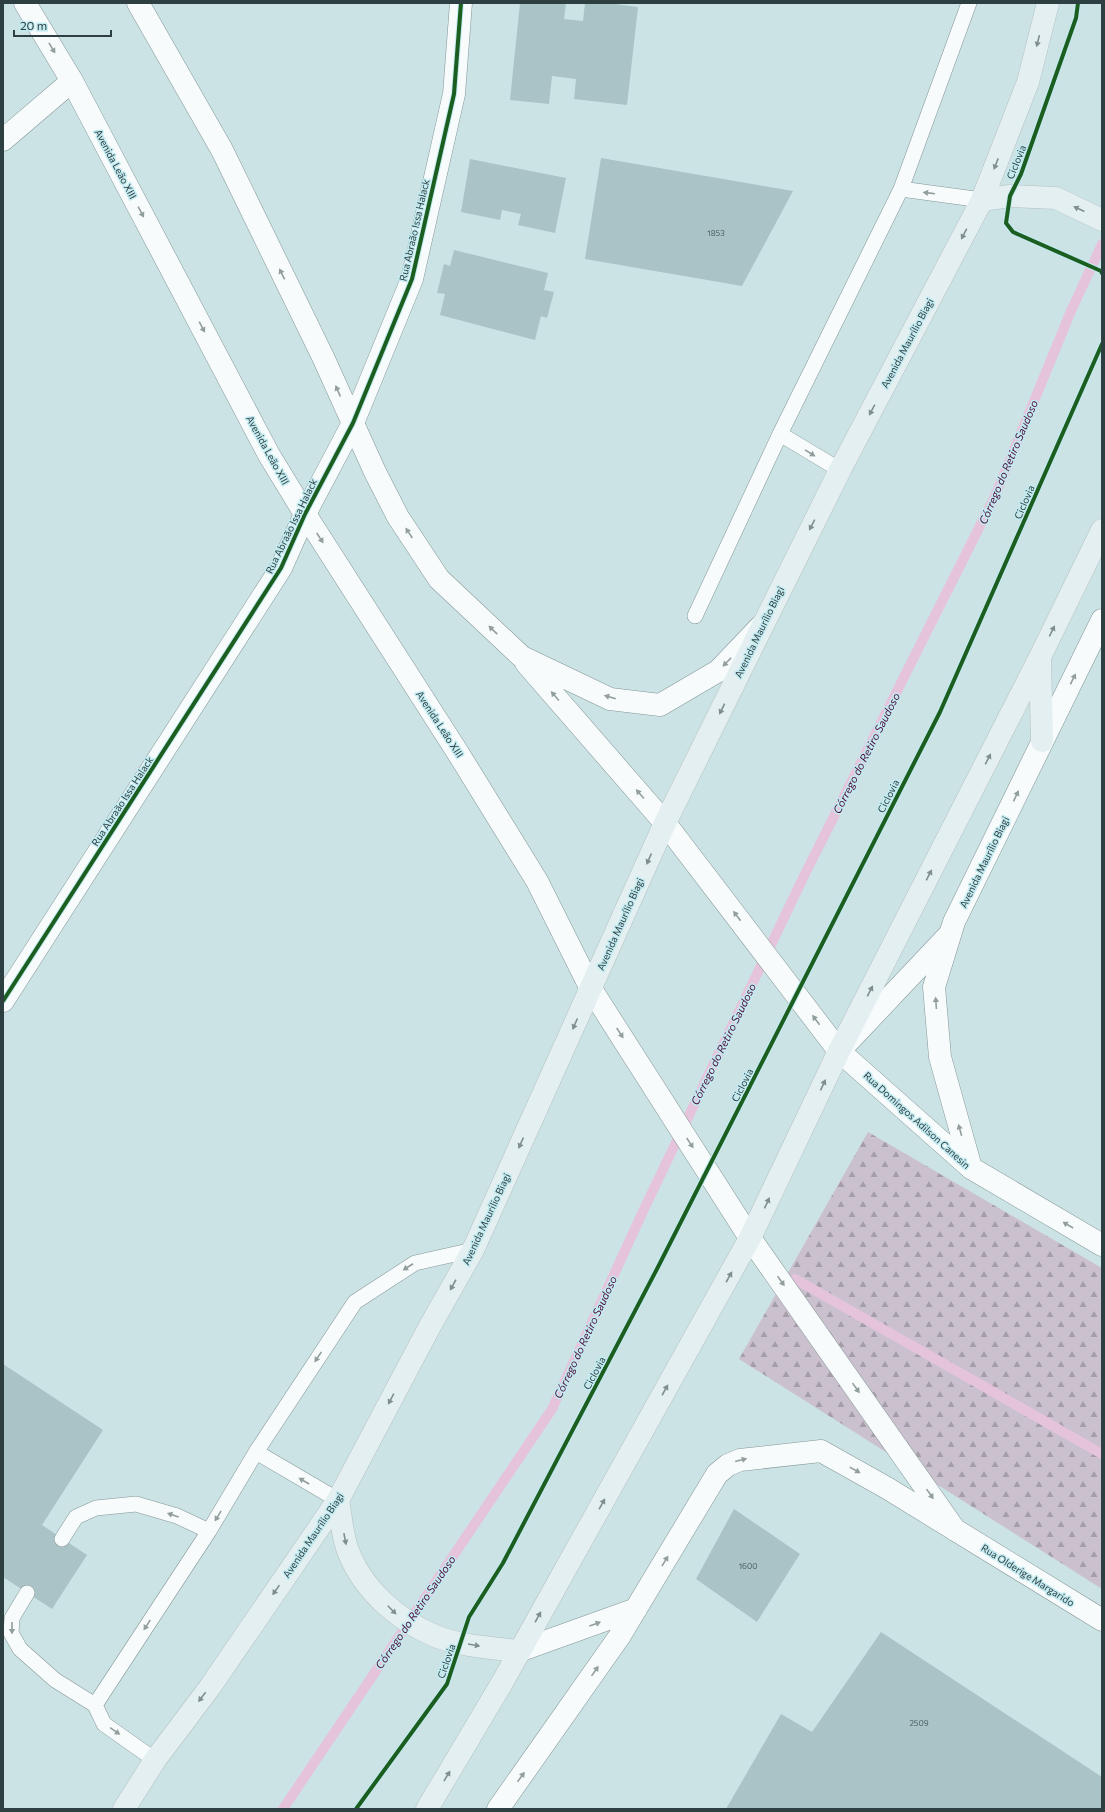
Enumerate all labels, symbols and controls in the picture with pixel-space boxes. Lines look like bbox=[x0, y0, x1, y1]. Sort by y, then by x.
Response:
scale bar bbox=[14, 12, 111, 38]
text: 20 m bbox=[20, 18, 47, 32]
one-way arrow bbox=[1035, 35, 1041, 47]
one-way arrow bbox=[49, 42, 56, 54]
street label: Avenida Leão XIII bbox=[93, 127, 139, 201]
street label: Ciclovia bbox=[1004, 143, 1028, 181]
one-way arrow bbox=[992, 158, 998, 170]
street label: Rua Abraão Issa Halack bbox=[396, 177, 432, 282]
one-way arrow bbox=[923, 190, 935, 196]
one-way arrow bbox=[138, 206, 144, 218]
one-way arrow bbox=[1073, 206, 1085, 212]
house number: 1853 bbox=[707, 228, 725, 238]
one-way arrow bbox=[960, 229, 967, 240]
one-way arrow bbox=[279, 268, 285, 280]
street label: Avenida Maurílio Biagi bbox=[878, 296, 936, 390]
one-way arrow bbox=[198, 321, 205, 333]
one-way arrow bbox=[335, 385, 341, 397]
water label: Córrego do Retiro Saudoso bbox=[976, 398, 1040, 526]
one-way arrow bbox=[869, 404, 875, 415]
street label: Avenida Leão XIII bbox=[244, 413, 292, 487]
one-way arrow bbox=[805, 449, 815, 457]
street label: Rua Abraão Issa Halack bbox=[263, 476, 320, 575]
street label: Ciclovia bbox=[1011, 483, 1037, 521]
one-way arrow bbox=[809, 519, 816, 531]
one-way arrow bbox=[405, 527, 412, 539]
one-way arrow bbox=[316, 533, 324, 543]
street label: Avenida Maurílio Biagi bbox=[732, 584, 786, 680]
one-way arrow bbox=[488, 625, 498, 635]
one-way arrow bbox=[1049, 625, 1056, 636]
one-way arrow bbox=[723, 657, 732, 666]
one-way arrow bbox=[1070, 674, 1076, 685]
street label: Avenida Leão XIII bbox=[414, 688, 466, 760]
one-way arrow bbox=[550, 690, 559, 701]
water label: Córrego do Retiro Saudoso bbox=[830, 690, 902, 816]
one-way arrow bbox=[604, 694, 617, 700]
one-way arrow bbox=[719, 703, 725, 714]
street label: Rua Abraão Issa Halack bbox=[89, 754, 156, 848]
one-way arrow bbox=[985, 754, 991, 765]
street label: Ciclovia bbox=[875, 777, 901, 815]
one-way arrow bbox=[635, 789, 645, 799]
one-way arrow bbox=[1013, 791, 1019, 802]
street label: Avenida Maurílio Biagi bbox=[957, 814, 1011, 910]
one-way arrow bbox=[646, 853, 653, 865]
one-way arrow bbox=[926, 869, 932, 881]
street label: Avenida Maurílio Biagi bbox=[594, 876, 646, 972]
one-way arrow bbox=[732, 911, 741, 922]
water label: Córrego do Retiro Saudoso bbox=[688, 981, 758, 1107]
one-way arrow bbox=[866, 985, 873, 997]
one-way arrow bbox=[932, 997, 939, 1009]
one-way arrow bbox=[811, 1014, 820, 1025]
one-way arrow bbox=[572, 1019, 578, 1030]
one-way arrow bbox=[616, 1028, 623, 1039]
street label: Ciclovia bbox=[729, 1066, 755, 1104]
street label: Rua Domingos Adilson Canesin bbox=[861, 1069, 973, 1171]
one-way arrow bbox=[820, 1080, 826, 1091]
one-way arrow bbox=[957, 1124, 963, 1136]
one-way arrow bbox=[518, 1137, 524, 1148]
one-way arrow bbox=[686, 1137, 693, 1149]
street label: Avenida Maurílio Biagi bbox=[459, 1171, 513, 1267]
one-way arrow bbox=[764, 1197, 770, 1208]
one-way arrow bbox=[1062, 1222, 1074, 1229]
one-way arrow bbox=[403, 1263, 414, 1271]
one-way arrow bbox=[725, 1271, 732, 1283]
water label: Córrego do Retiro Saudoso bbox=[551, 1273, 619, 1400]
one-way arrow bbox=[777, 1276, 785, 1287]
one-way arrow bbox=[450, 1279, 457, 1291]
one-way arrow bbox=[314, 1352, 322, 1362]
street label: Ciclovia bbox=[580, 1354, 608, 1392]
one-way arrow bbox=[851, 1383, 859, 1393]
one-way arrow bbox=[662, 1384, 669, 1396]
one-way arrow bbox=[388, 1394, 395, 1405]
one-way arrow bbox=[735, 1457, 748, 1463]
one-way arrow bbox=[849, 1466, 861, 1473]
one-way arrow bbox=[298, 1477, 310, 1484]
one-way arrow bbox=[926, 1489, 934, 1500]
street label: Avenida Maurílio Biagi bbox=[280, 1490, 346, 1580]
one-way arrow bbox=[598, 1498, 605, 1510]
one-way arrow bbox=[214, 1511, 222, 1521]
one-way arrow bbox=[167, 1512, 179, 1518]
one-way arrow bbox=[342, 1533, 348, 1545]
street label: Rua Olderige Margarido bbox=[979, 1541, 1077, 1609]
water label: Córrego do Retiro Saudoso bbox=[372, 1553, 458, 1671]
one-way arrow bbox=[662, 1555, 669, 1567]
house number: 1600 bbox=[739, 1561, 757, 1571]
one-way arrow bbox=[272, 1585, 280, 1595]
one-way arrow bbox=[387, 1605, 397, 1615]
one-way arrow bbox=[535, 1611, 541, 1623]
one-way arrow bbox=[143, 1620, 151, 1630]
one-way arrow bbox=[589, 1620, 601, 1626]
one-way arrow bbox=[9, 1622, 15, 1635]
street label: Ciclovia bbox=[435, 1642, 457, 1680]
one-way arrow bbox=[467, 1642, 480, 1648]
one-way arrow bbox=[592, 1665, 599, 1677]
one-way arrow bbox=[198, 1692, 206, 1702]
house number: 2509 bbox=[909, 1718, 929, 1728]
one-way arrow bbox=[110, 1727, 120, 1735]
one-way arrow bbox=[443, 1770, 450, 1782]
one-way arrow bbox=[517, 1772, 525, 1783]

